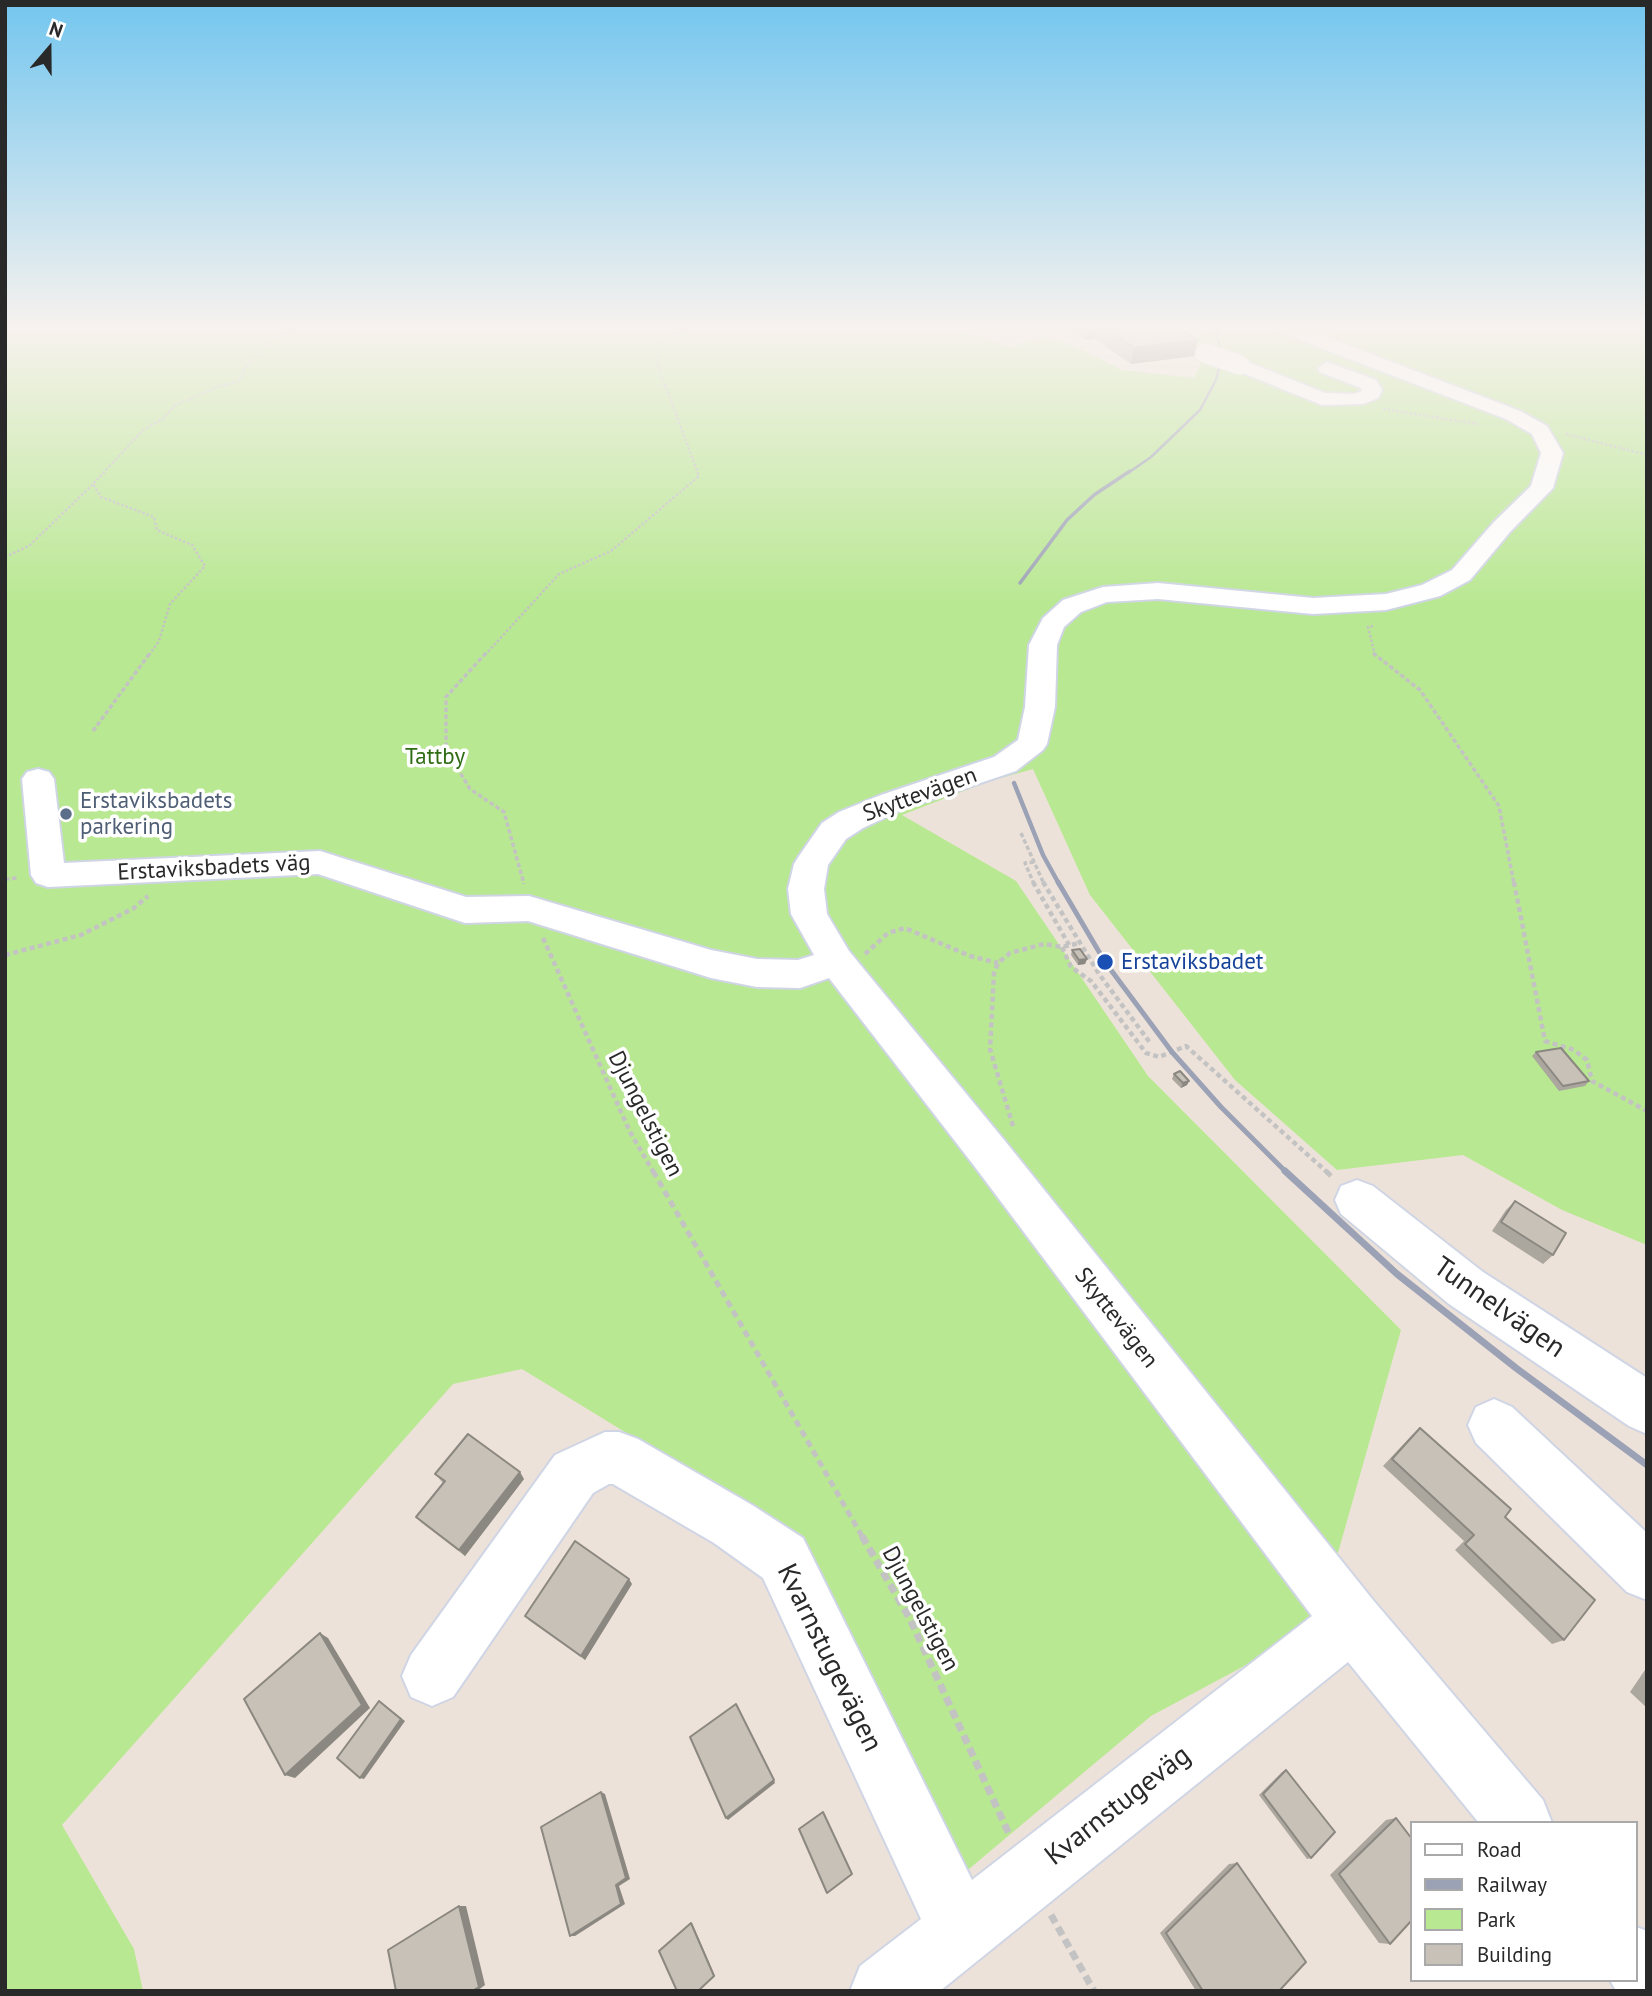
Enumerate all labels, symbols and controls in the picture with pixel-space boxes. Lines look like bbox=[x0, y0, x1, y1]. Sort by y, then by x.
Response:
north arrow bbox=[14, 14, 84, 84]
text: N bbox=[46, 16, 66, 43]
park label: Tattby bbox=[405, 743, 465, 771]
street label: Skyttevägen bbox=[859, 762, 981, 828]
place label: Erstaviksbadets parkering bbox=[80, 787, 232, 841]
marker: Erstaviksbadets parkering bbox=[58, 806, 74, 822]
street label: Erstaviksbadets väg bbox=[117, 849, 311, 887]
place label: Erstaviksbadet bbox=[1121, 948, 1264, 976]
marker: Erstaviksbadet bbox=[1095, 952, 1115, 972]
street label: Djungelstigen bbox=[602, 1047, 688, 1181]
street label: Tunnelvägen bbox=[1427, 1250, 1571, 1366]
street label: Skyttevägen bbox=[1068, 1262, 1164, 1374]
street label: Djungelstigen bbox=[876, 1542, 964, 1676]
street label: Kvarnstugevägen bbox=[769, 1559, 889, 1757]
street label: Kvarnstugeväg bbox=[1039, 1739, 1197, 1873]
legend bbox=[1410, 1821, 1638, 1982]
text: Road bbox=[1477, 1836, 1521, 1863]
text: Railway bbox=[1477, 1871, 1547, 1898]
text: Park bbox=[1477, 1906, 1516, 1933]
text: Building bbox=[1477, 1941, 1552, 1968]

